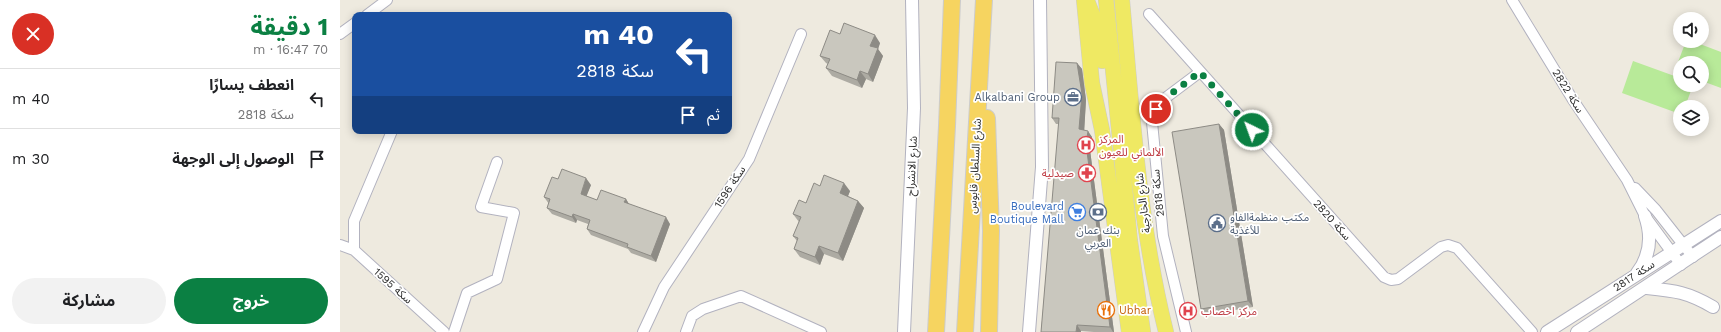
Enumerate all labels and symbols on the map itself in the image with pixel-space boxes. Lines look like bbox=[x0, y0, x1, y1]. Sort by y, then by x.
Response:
street label: سكة 2822 bbox=[1549, 67, 1587, 116]
office icon: Alkalbani Group bbox=[1063, 87, 1083, 107]
place label: Alkalbani Group bbox=[974, 91, 1060, 104]
pin bbox=[1139, 92, 1173, 126]
position arrow bbox=[1231, 109, 1273, 151]
street label: شارع السلطان قابوس bbox=[966, 118, 985, 214]
place label: المركز الألماني للعيون bbox=[1098, 133, 1164, 161]
street label: شارع الانشراح bbox=[904, 135, 921, 196]
hospital icon: المركز الألماني للعيون bbox=[1076, 135, 1096, 155]
street label: سكة 1596 bbox=[712, 163, 749, 210]
pharmacy icon: صيدلية bbox=[1077, 163, 1097, 183]
place label: صيدلية bbox=[1042, 167, 1074, 180]
street label: سكة 2818 bbox=[1149, 168, 1167, 217]
street label: شارع الخارجية bbox=[1133, 172, 1154, 234]
street label: سكة 2820 bbox=[1311, 197, 1354, 243]
place label: Boulevard Boutique Mall bbox=[990, 200, 1065, 226]
supermarket icon: Boulevard Boutique Mall bbox=[1067, 202, 1087, 222]
bank icon: بنك عمان العربي bbox=[1088, 202, 1108, 222]
place label: مكتب منظمةالفاو للأغذية bbox=[1230, 211, 1310, 237]
public building icon: مكتب منظمةالفاو للأغذية bbox=[1207, 213, 1227, 233]
place label: بنك عمان العربي bbox=[1076, 224, 1120, 252]
street label: سكة 2817 bbox=[1611, 258, 1658, 294]
street label: سكة 1595 bbox=[371, 265, 415, 307]
restaurant icon: Ubhar bbox=[1096, 300, 1116, 320]
hospital icon: مركز اخصاب bbox=[1178, 301, 1198, 321]
place label: Ubhar bbox=[1119, 304, 1152, 317]
place label: مركز اخصاب bbox=[1201, 305, 1257, 318]

